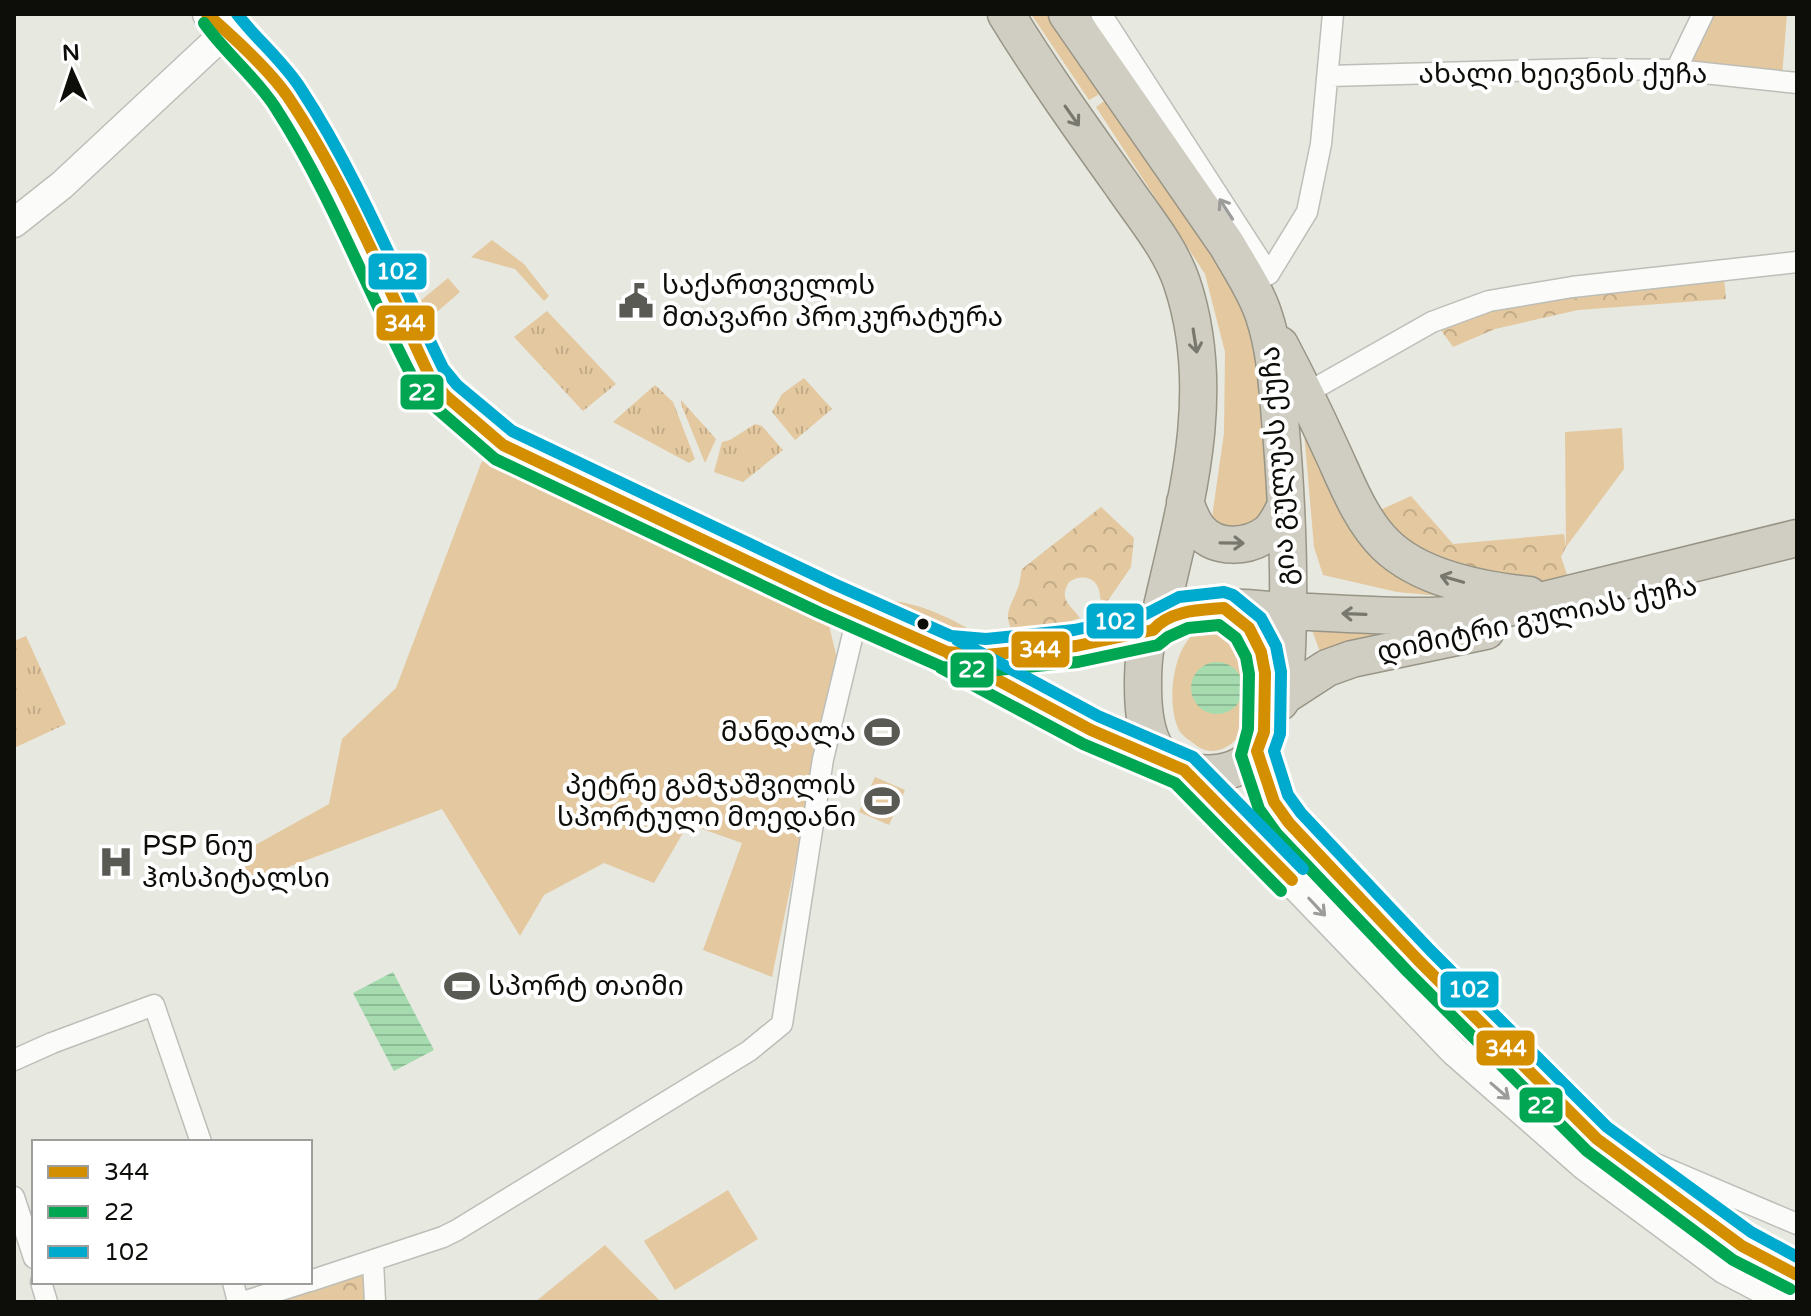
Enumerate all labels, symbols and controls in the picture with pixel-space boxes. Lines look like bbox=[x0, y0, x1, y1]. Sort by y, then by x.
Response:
north arrow bbox=[32, 32, 112, 112]
text: N bbox=[62, 40, 81, 66]
street label: ახალი ხეივნის ქუჩა bbox=[1419, 57, 1707, 91]
one-way arrow bbox=[1064, 105, 1080, 127]
one-way arrow bbox=[1217, 198, 1234, 220]
line badge: 102 bbox=[367, 252, 428, 291]
text: 102 bbox=[376, 259, 418, 285]
place label: საქართველოს მთავარი პროკურატურა bbox=[662, 268, 1003, 334]
public building icon: საქართველოს მთავარი პროკურატურა bbox=[617, 282, 655, 320]
line badge: 344 bbox=[375, 304, 436, 342]
text: 344 bbox=[384, 311, 426, 337]
one-way arrow bbox=[1188, 328, 1203, 354]
street label: გია გულუას ქუჩა bbox=[1253, 345, 1303, 587]
line badge: 22 bbox=[399, 373, 445, 411]
text: 22 bbox=[408, 380, 436, 406]
one-way arrow bbox=[1219, 536, 1245, 551]
street label: დიმიტრი გულიას ქუჩა bbox=[1374, 568, 1700, 670]
one-way arrow bbox=[1440, 571, 1466, 586]
line badge: 102 bbox=[1085, 602, 1145, 640]
one-way arrow bbox=[1341, 607, 1368, 622]
text: 102 bbox=[1094, 609, 1136, 635]
unlabelled marker bbox=[915, 616, 931, 632]
line badge: 344 bbox=[1010, 630, 1071, 669]
text: 344 bbox=[1019, 637, 1061, 663]
line badge: 22 bbox=[949, 651, 995, 689]
text: 22 bbox=[958, 657, 986, 683]
sports icon: მანდალა bbox=[863, 713, 901, 751]
place label: მანდალა bbox=[721, 715, 856, 749]
place label: პეტრე გამჯაშვილის სპორტული მოედანი bbox=[557, 768, 856, 834]
sports icon: პეტრე გამჯაშვილის სპორტული მოედანი bbox=[863, 782, 901, 820]
place label: PSP ნიუ ჰოსპიტალსი bbox=[142, 829, 330, 895]
hospital icon: PSP ნიუ ჰოსპიტალსი bbox=[97, 843, 135, 881]
one-way arrow bbox=[1307, 896, 1325, 916]
sports icon: სპორტ თაიმი bbox=[443, 967, 481, 1005]
place label: სპორტ თაიმი bbox=[488, 969, 684, 1003]
line badge: 102 bbox=[1439, 970, 1500, 1009]
text: 102 bbox=[1448, 977, 1490, 1003]
line badge: 344 bbox=[1475, 1029, 1536, 1067]
text: 344 bbox=[1485, 1036, 1527, 1062]
one-way arrow bbox=[1489, 1082, 1509, 1100]
line badge: 22 bbox=[1518, 1086, 1564, 1124]
text: 22 bbox=[1527, 1093, 1555, 1119]
legend bbox=[32, 1140, 312, 1284]
text: 344 bbox=[104, 1158, 149, 1187]
text: 22 bbox=[104, 1198, 134, 1227]
text: 102 bbox=[104, 1238, 149, 1267]

